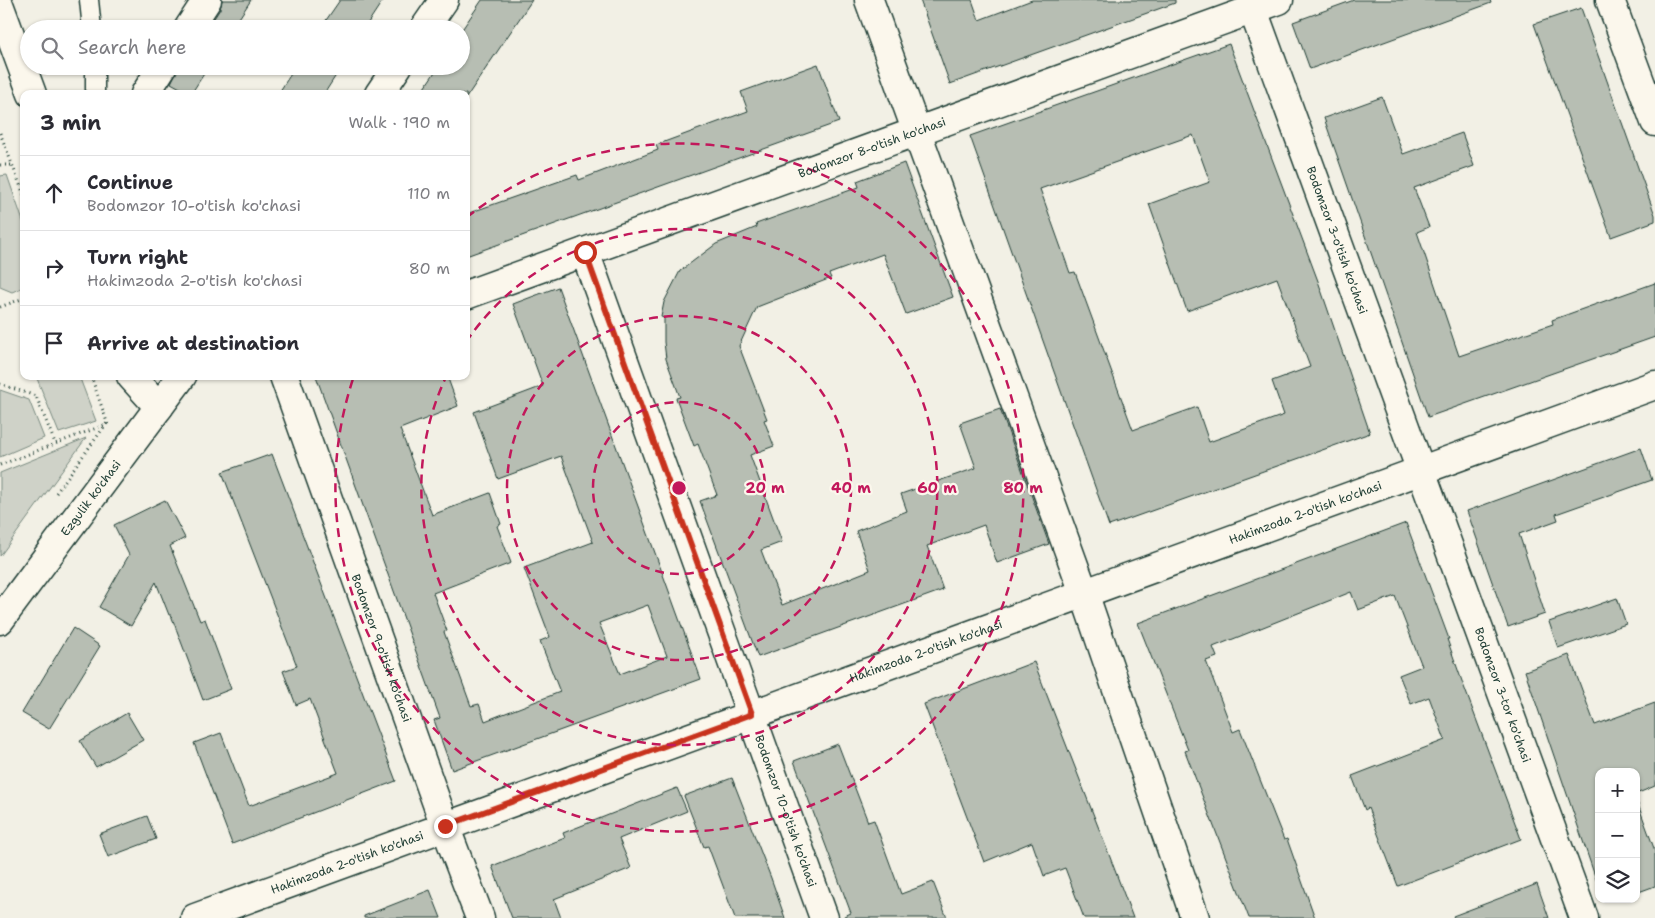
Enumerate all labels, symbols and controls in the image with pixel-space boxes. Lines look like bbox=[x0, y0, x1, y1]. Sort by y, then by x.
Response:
search box bbox=[20, 20, 470, 75]
icon: search bbox=[38, 34, 66, 62]
text: Search here bbox=[78, 35, 187, 60]
text: 3 min bbox=[40, 109, 101, 137]
text: Walk · 190 m bbox=[348, 112, 450, 133]
street label: Bodomzor 8-o'tish ko'chasi bbox=[796, 114, 948, 182]
street label: Bodomzor 3-o'tish ko'chasi bbox=[1303, 164, 1371, 316]
text: Continue bbox=[87, 170, 173, 195]
icon: ahead bbox=[40, 179, 68, 207]
text: 110 m bbox=[407, 183, 450, 204]
text: Bodomzor 10-o'tish ko'chasi bbox=[87, 195, 301, 216]
route start bbox=[574, 241, 597, 264]
text: Turn right bbox=[87, 245, 188, 270]
icon: right bbox=[40, 254, 68, 282]
text: 80 m bbox=[409, 258, 450, 279]
text: Hakimzoda 2-o'tish ko'chasi bbox=[87, 270, 303, 291]
icon: arrive bbox=[40, 329, 68, 357]
text: Arrive at destination bbox=[87, 331, 299, 356]
street label: Ezgulik ko'chasi bbox=[57, 457, 125, 539]
street label: Hakimzoda 2-o'tish ko'chasi bbox=[1227, 477, 1384, 548]
text: 20 m bbox=[745, 478, 785, 498]
text: 40 m bbox=[831, 478, 871, 498]
text: 60 m bbox=[917, 478, 957, 498]
text: 80 m bbox=[1003, 478, 1043, 498]
centre of rings bbox=[670, 479, 688, 497]
street label: Bodomzor 9-o'tish ko'chasi bbox=[348, 572, 415, 724]
street label: Hakimzoda 2-o'tish ko'chasi bbox=[847, 616, 1005, 686]
street label: Bodomzor 3-tor ko'chasi bbox=[1471, 625, 1535, 765]
street label: Bodomzor 10-o'tish ko'chasi bbox=[751, 733, 820, 889]
map controls bbox=[1595, 768, 1640, 903]
button: + bbox=[1595, 768, 1640, 813]
button: − bbox=[1595, 813, 1640, 858]
route end bbox=[434, 815, 457, 838]
street label: Hakimzoda 2-o'tish ko'chasi bbox=[268, 827, 426, 898]
button: layers bbox=[1595, 858, 1640, 903]

